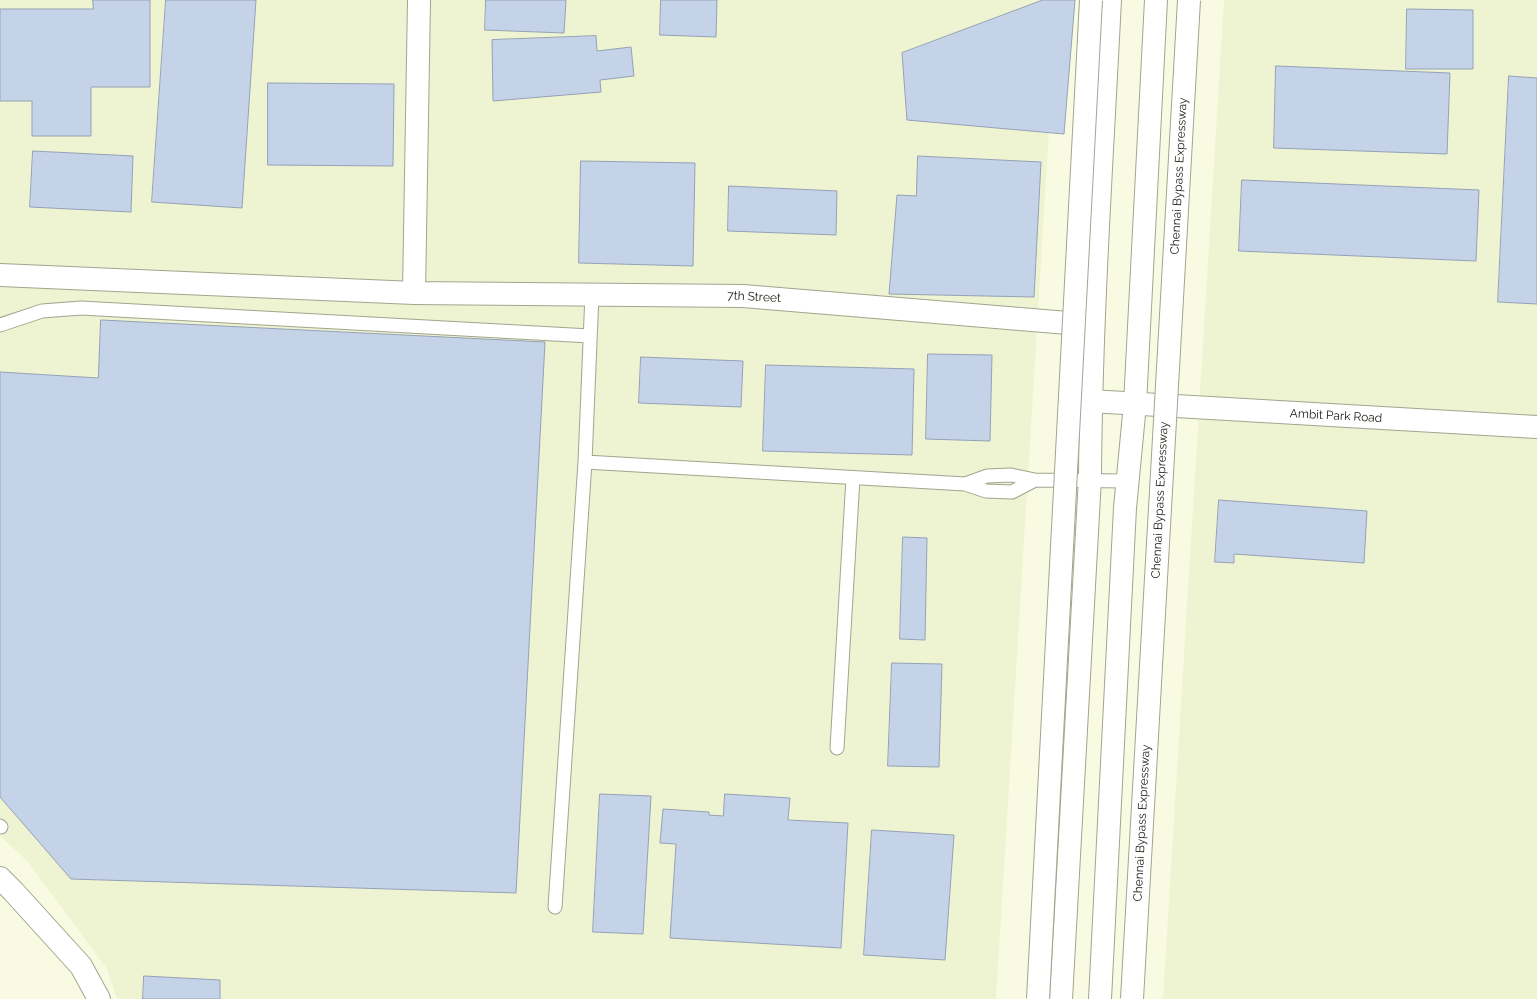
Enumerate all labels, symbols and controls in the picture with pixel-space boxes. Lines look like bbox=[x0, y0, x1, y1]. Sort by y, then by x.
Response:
street label: Chennai Bypass Expressway bbox=[1168, 97, 1190, 255]
street label: 7th Street bbox=[727, 288, 781, 306]
street label: Ambit Park Road bbox=[1289, 406, 1383, 426]
street label: Chennai Bypass Expressway bbox=[1149, 421, 1171, 579]
street label: Chennai Bypass Expressway bbox=[1131, 744, 1153, 902]

